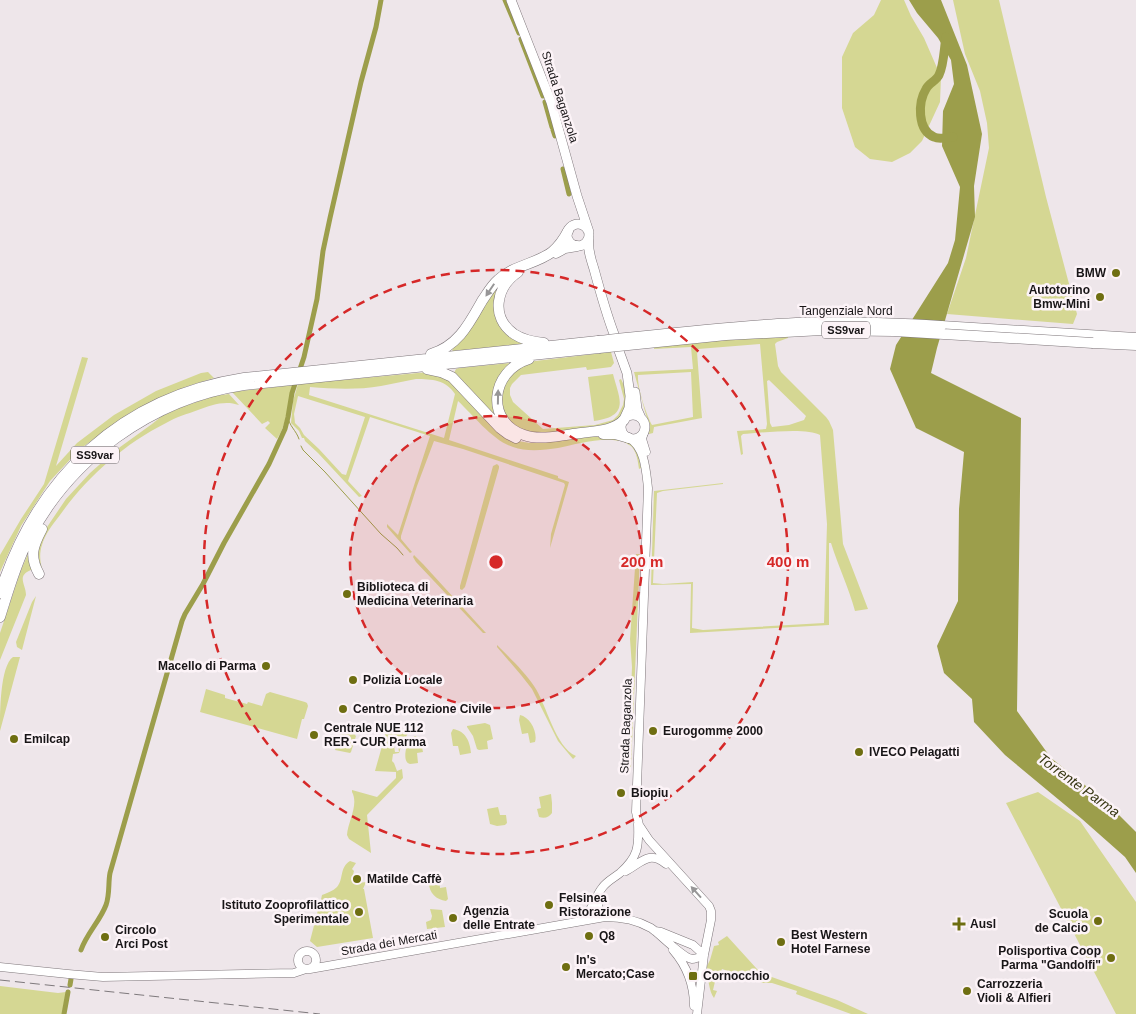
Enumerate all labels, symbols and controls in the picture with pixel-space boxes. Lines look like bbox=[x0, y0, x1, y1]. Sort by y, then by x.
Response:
street label: Strada Baganzola bbox=[539, 49, 581, 145]
place label: BMW bbox=[1076, 266, 1107, 280]
marker: BMW bbox=[1110, 267, 1122, 279]
one-way arrow bbox=[485, 283, 495, 297]
place label: Autotorino Bmw-Mini bbox=[1029, 283, 1090, 311]
marker: Autotorino Bmw-Mini bbox=[1094, 291, 1106, 303]
street label: Tangenziale Nord bbox=[799, 304, 893, 318]
road number: SS9var bbox=[822, 322, 870, 338]
one-way arrow bbox=[494, 388, 502, 404]
road number: SS9var bbox=[71, 446, 119, 464]
centre of rings bbox=[487, 553, 505, 571]
text: 200 m bbox=[621, 553, 663, 570]
text: 400 m bbox=[767, 553, 809, 570]
place label: Biblioteca di Medicina Veterinaria bbox=[357, 580, 473, 608]
marker: Biblioteca di Medicina Veterinaria bbox=[341, 588, 353, 600]
place label: Macello di Parma bbox=[158, 659, 256, 673]
marker: Macello di Parma bbox=[260, 660, 272, 672]
place label: Polizia Locale bbox=[363, 673, 443, 687]
marker: Polizia Locale bbox=[347, 674, 359, 686]
street label: Strada Baganzola bbox=[617, 678, 635, 774]
place label: Centro Protezione Civile bbox=[353, 702, 492, 716]
marker: Centro Protezione Civile bbox=[337, 703, 349, 715]
place label: Centrale NUE 112 RER - CUR Parma bbox=[324, 721, 426, 749]
place label: Eurogomme 2000 bbox=[663, 724, 763, 738]
marker: Eurogomme 2000 bbox=[647, 725, 659, 737]
marker: Centrale NUE 112 RER - CUR Parma bbox=[308, 729, 320, 741]
place label: Emilcap bbox=[24, 732, 70, 746]
marker: Emilcap bbox=[8, 733, 20, 745]
place label: IVECO Pelagatti bbox=[869, 745, 960, 759]
marker: IVECO Pelagatti bbox=[853, 746, 865, 758]
water label: Torrente Parma bbox=[1035, 750, 1123, 820]
place label: Biopiu bbox=[631, 786, 668, 800]
marker: Biopiu bbox=[615, 787, 627, 799]
place label: Matilde Caffè bbox=[367, 872, 442, 886]
marker: Matilde Caffè bbox=[351, 873, 363, 885]
one-way arrow bbox=[690, 887, 702, 899]
place label: Felsinea Ristorazione bbox=[559, 891, 631, 919]
place label: Istituto Zooprofilattico Sperimentale bbox=[222, 898, 349, 926]
marker: Felsinea Ristorazione bbox=[543, 899, 555, 911]
place label: Agenzia delle Entrate bbox=[463, 904, 535, 932]
marker: Istituto Zooprofilattico Sperimentale bbox=[353, 906, 365, 918]
place label: Scuola de Calcio bbox=[1035, 907, 1088, 935]
marker: Agenzia delle Entrate bbox=[447, 912, 459, 924]
marker: Scuola de Calcio bbox=[1092, 915, 1104, 927]
marker: Ausl bbox=[952, 917, 966, 931]
place label: Ausl bbox=[970, 917, 996, 931]
place label: Circolo Arci Post bbox=[115, 923, 168, 951]
street label: Strada dei Mercati bbox=[340, 928, 438, 958]
place label: Best Western Hotel Farnese bbox=[791, 928, 871, 956]
place label: Q8 bbox=[599, 929, 615, 943]
marker: Q8 bbox=[583, 930, 595, 942]
marker: Circolo Arci Post bbox=[99, 931, 111, 943]
marker: Best Western Hotel Farnese bbox=[775, 936, 787, 948]
place label: Polisportiva Coop Parma "Gandolfi" bbox=[998, 944, 1101, 972]
marker: Polisportiva Coop Parma "Gandolfi" bbox=[1105, 952, 1117, 964]
place label: In's Mercato;Case bbox=[576, 953, 655, 981]
marker: In's Mercato;Case bbox=[560, 961, 572, 973]
place label: Cornocchio bbox=[703, 969, 770, 983]
marker: Cornocchio bbox=[687, 970, 699, 982]
place label: Carrozzeria Violi & Alfieri bbox=[977, 977, 1051, 1005]
marker: Carrozzeria Violi & Alfieri bbox=[961, 985, 973, 997]

